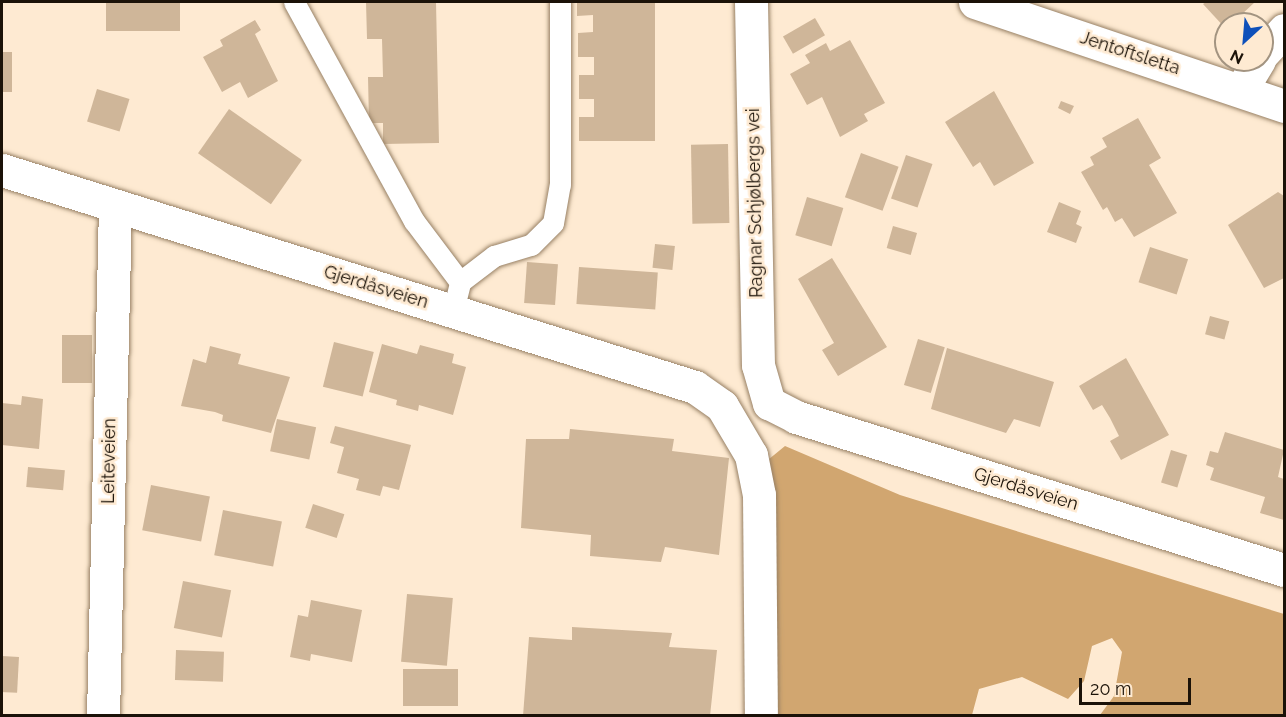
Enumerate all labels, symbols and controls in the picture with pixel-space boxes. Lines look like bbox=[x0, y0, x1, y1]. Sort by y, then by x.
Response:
north arrow bbox=[1214, 12, 1274, 72]
street label: Jentoftsletta bbox=[1077, 27, 1183, 79]
text: N bbox=[1227, 46, 1246, 68]
street label: Ragnar Schjølbergs vei bbox=[743, 108, 767, 298]
street label: Gjerdåsveien bbox=[321, 261, 431, 313]
street label: Leiteveien bbox=[97, 418, 121, 504]
street label: Gjerdåsveien bbox=[971, 463, 1081, 515]
scale bar bbox=[1082, 666, 1194, 704]
text: 20 m bbox=[1090, 678, 1132, 699]

